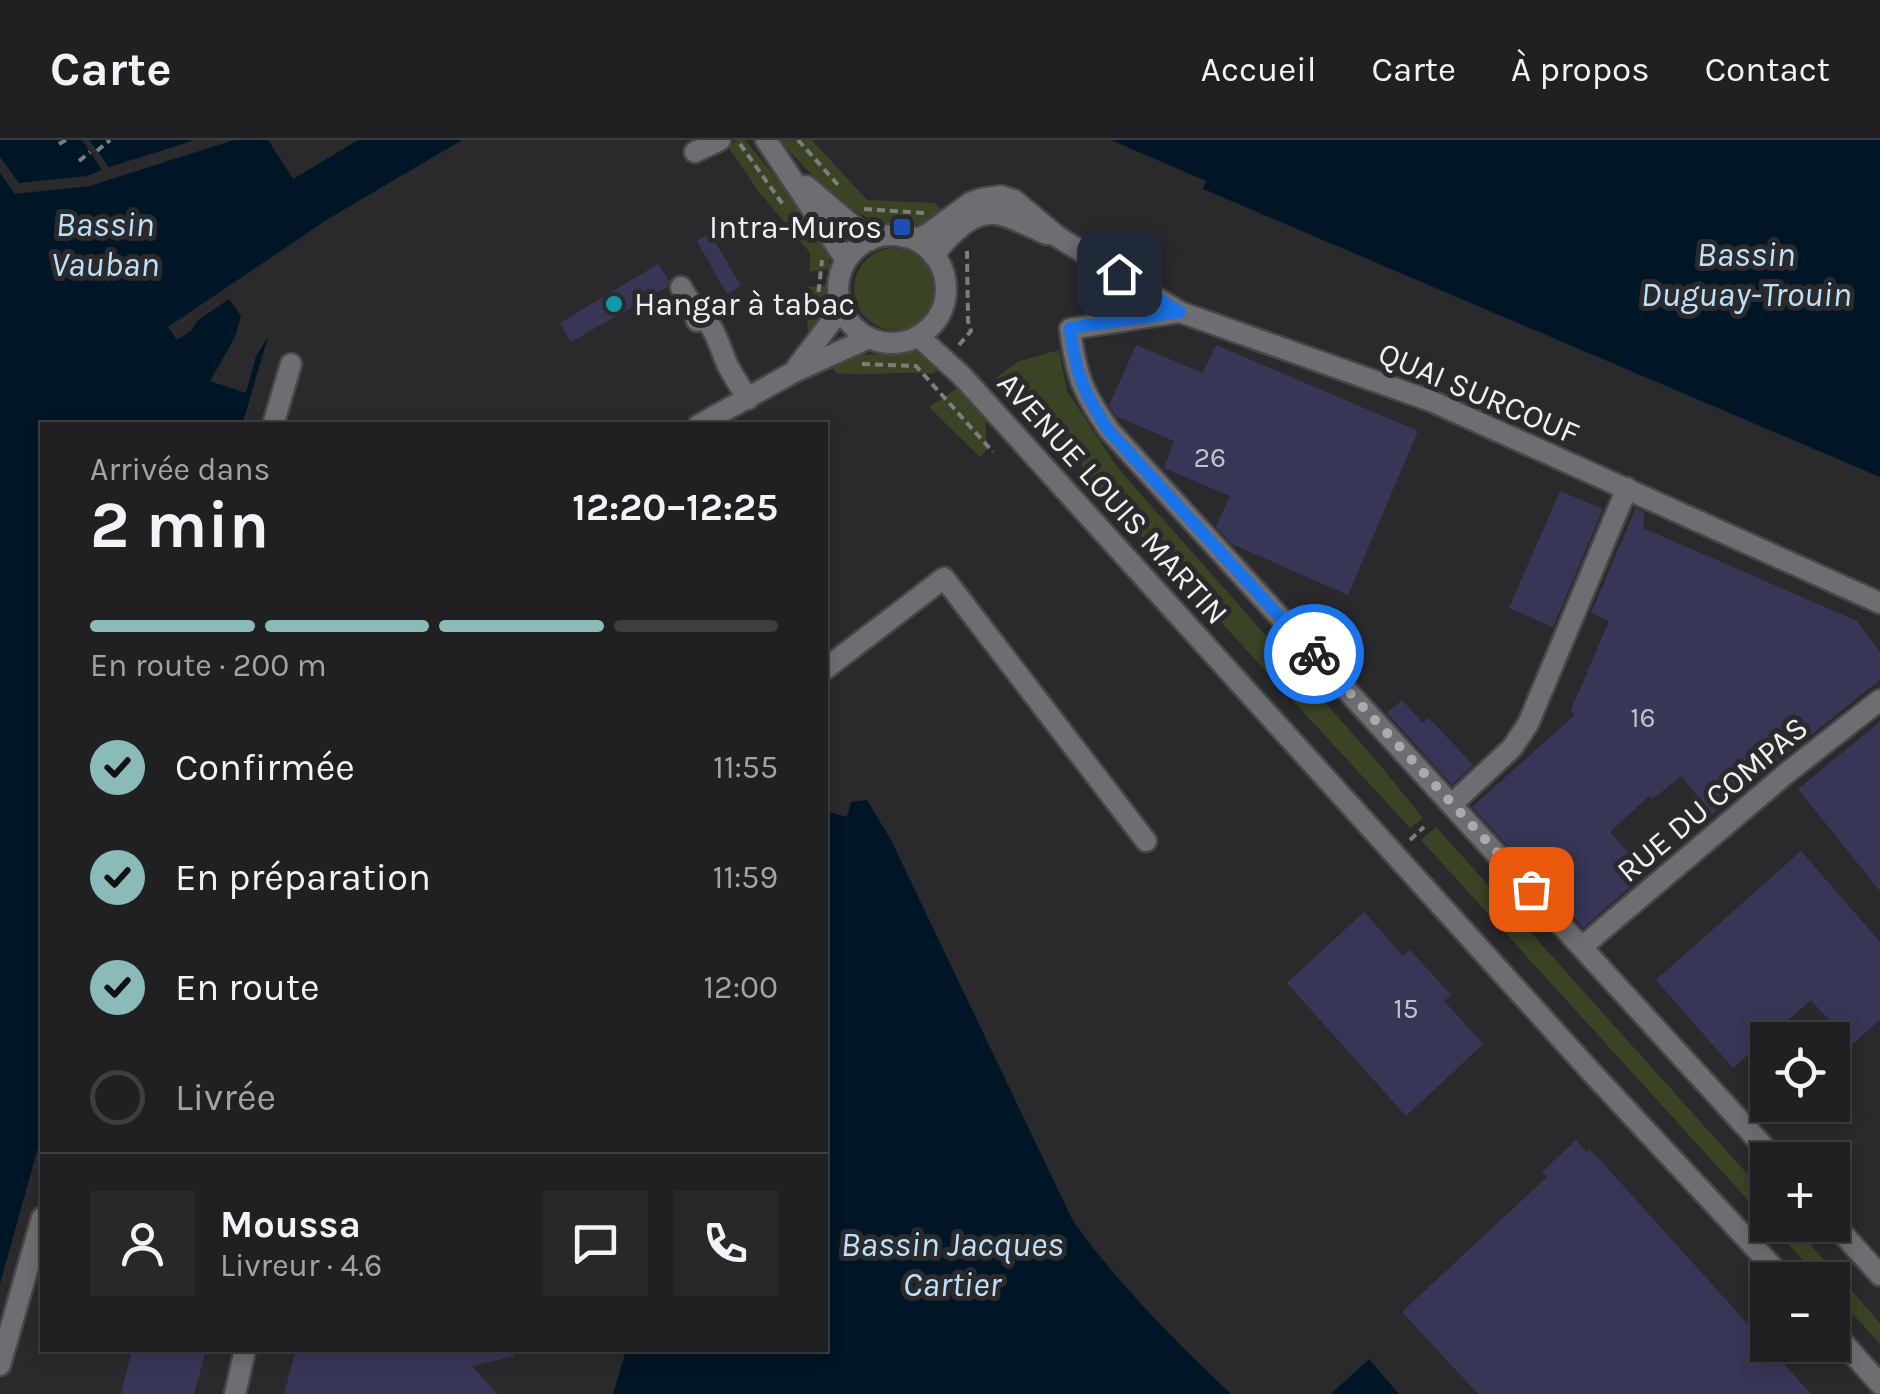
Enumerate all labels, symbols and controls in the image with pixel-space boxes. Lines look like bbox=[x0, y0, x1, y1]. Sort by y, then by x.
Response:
text: Carte bbox=[50, 41, 172, 97]
text: Accueil bbox=[1201, 49, 1316, 90]
text: Carte bbox=[1371, 49, 1456, 90]
text: À propos bbox=[1511, 49, 1650, 90]
text: Contact bbox=[1705, 49, 1830, 90]
water label: Bassin Vauban bbox=[51, 204, 159, 285]
place label: Intra-Muros bbox=[709, 209, 882, 246]
marker: Intra-Muros bbox=[891, 216, 913, 238]
pin bbox=[1077, 232, 1162, 317]
water label: Bassin Duguay-Trouin bbox=[1641, 234, 1851, 315]
icon: home bbox=[1092, 247, 1147, 302]
place label: Hangar à tabac bbox=[634, 286, 855, 323]
marker: Hangar à tabac bbox=[603, 293, 625, 315]
street label: QUAI SURCOUF bbox=[1373, 335, 1585, 452]
street label: AVENUE LOUIS MARTIN bbox=[990, 365, 1236, 632]
house number: 26 bbox=[1194, 441, 1226, 474]
text: Arrivée dans bbox=[90, 451, 270, 488]
text: 12:20–12:25 bbox=[572, 485, 778, 530]
text: 2 min bbox=[90, 487, 269, 563]
courier bbox=[1264, 604, 1364, 704]
icon: bike bbox=[1287, 627, 1342, 682]
text: En route · 200 m bbox=[90, 647, 327, 684]
house number: 16 bbox=[1630, 701, 1656, 734]
street label: RUE DU COMPAS bbox=[1610, 709, 1815, 890]
icon: check bbox=[90, 740, 145, 795]
text: Confirmée bbox=[175, 745, 355, 790]
text: 11:55 bbox=[713, 749, 778, 786]
pin bbox=[1489, 847, 1574, 932]
icon: check bbox=[90, 850, 145, 905]
text: En préparation bbox=[175, 855, 431, 900]
text: 11:59 bbox=[713, 859, 778, 896]
icon: bag bbox=[1504, 862, 1559, 917]
icon: check bbox=[90, 960, 145, 1015]
text: En route bbox=[175, 965, 320, 1010]
text: 12:00 bbox=[704, 969, 778, 1006]
house number: 15 bbox=[1393, 992, 1419, 1025]
map controls bbox=[1750, 1022, 1850, 1362]
button: locate bbox=[1750, 1022, 1850, 1122]
text: Livrée bbox=[175, 1075, 276, 1120]
button: + bbox=[1750, 1142, 1850, 1242]
button: person bbox=[90, 1191, 195, 1296]
button: chat bbox=[543, 1191, 648, 1296]
button: phone bbox=[673, 1191, 778, 1296]
text: Moussa bbox=[220, 1202, 361, 1247]
water label: Bassin Jacques Cartier bbox=[840, 1224, 1064, 1305]
text: Livreur · 4.6 bbox=[220, 1247, 382, 1284]
button: − bbox=[1750, 1262, 1850, 1362]

